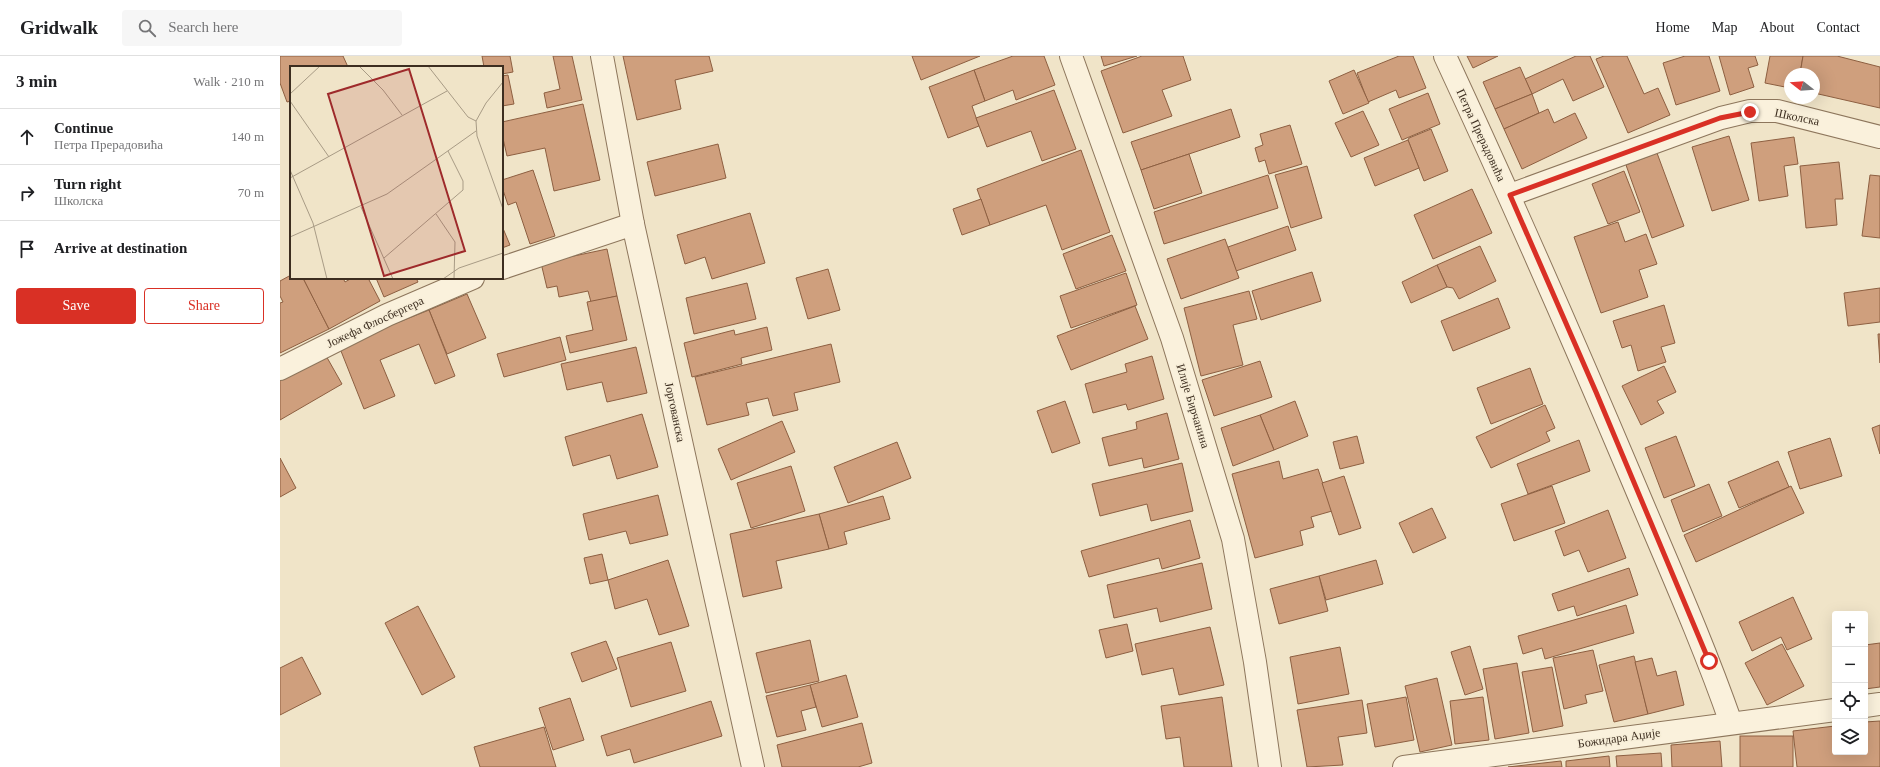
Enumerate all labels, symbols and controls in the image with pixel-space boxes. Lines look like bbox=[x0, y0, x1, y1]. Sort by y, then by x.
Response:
search box bbox=[122, 10, 402, 46]
text: Gridwalk bbox=[20, 17, 98, 38]
icon: search bbox=[136, 17, 158, 39]
text: Search here bbox=[168, 19, 239, 35]
text: Home bbox=[1656, 20, 1690, 35]
text: Map bbox=[1712, 20, 1737, 35]
text: About bbox=[1759, 20, 1794, 35]
text: Contact bbox=[1816, 20, 1860, 35]
inset map bbox=[290, 66, 503, 279]
north arrow bbox=[1784, 68, 1820, 104]
text: 3 min bbox=[16, 72, 57, 91]
text: Walk · 210 m bbox=[193, 74, 264, 89]
street label: Петра Прерадовића bbox=[1453, 86, 1509, 184]
route end bbox=[1741, 103, 1759, 121]
street label: Школска bbox=[1773, 105, 1821, 129]
text: Continue bbox=[54, 120, 113, 136]
icon: ahead bbox=[16, 126, 38, 148]
text: 140 m bbox=[231, 129, 264, 144]
text: Петра Прерадовића bbox=[54, 137, 163, 152]
text: Turn right bbox=[54, 176, 121, 192]
icon: right bbox=[16, 182, 38, 204]
text: 70 m bbox=[238, 185, 264, 200]
text: Школска bbox=[54, 193, 103, 208]
icon: arrive bbox=[16, 238, 38, 260]
text: Arrive at destination bbox=[54, 240, 187, 256]
button: Save bbox=[16, 288, 136, 324]
button: Share bbox=[144, 288, 264, 324]
street label: Јожефа Флосбергера bbox=[324, 293, 426, 351]
street label: Илије Бирчанина bbox=[1173, 362, 1213, 451]
street label: Јоргованска bbox=[662, 381, 688, 444]
map controls bbox=[1832, 611, 1868, 755]
button: + bbox=[1832, 611, 1868, 647]
button: − bbox=[1832, 647, 1868, 683]
route start bbox=[1700, 652, 1718, 670]
button: locate bbox=[1832, 683, 1868, 719]
button: layers bbox=[1832, 719, 1868, 755]
street label: Божидара Аџије bbox=[1577, 725, 1661, 751]

